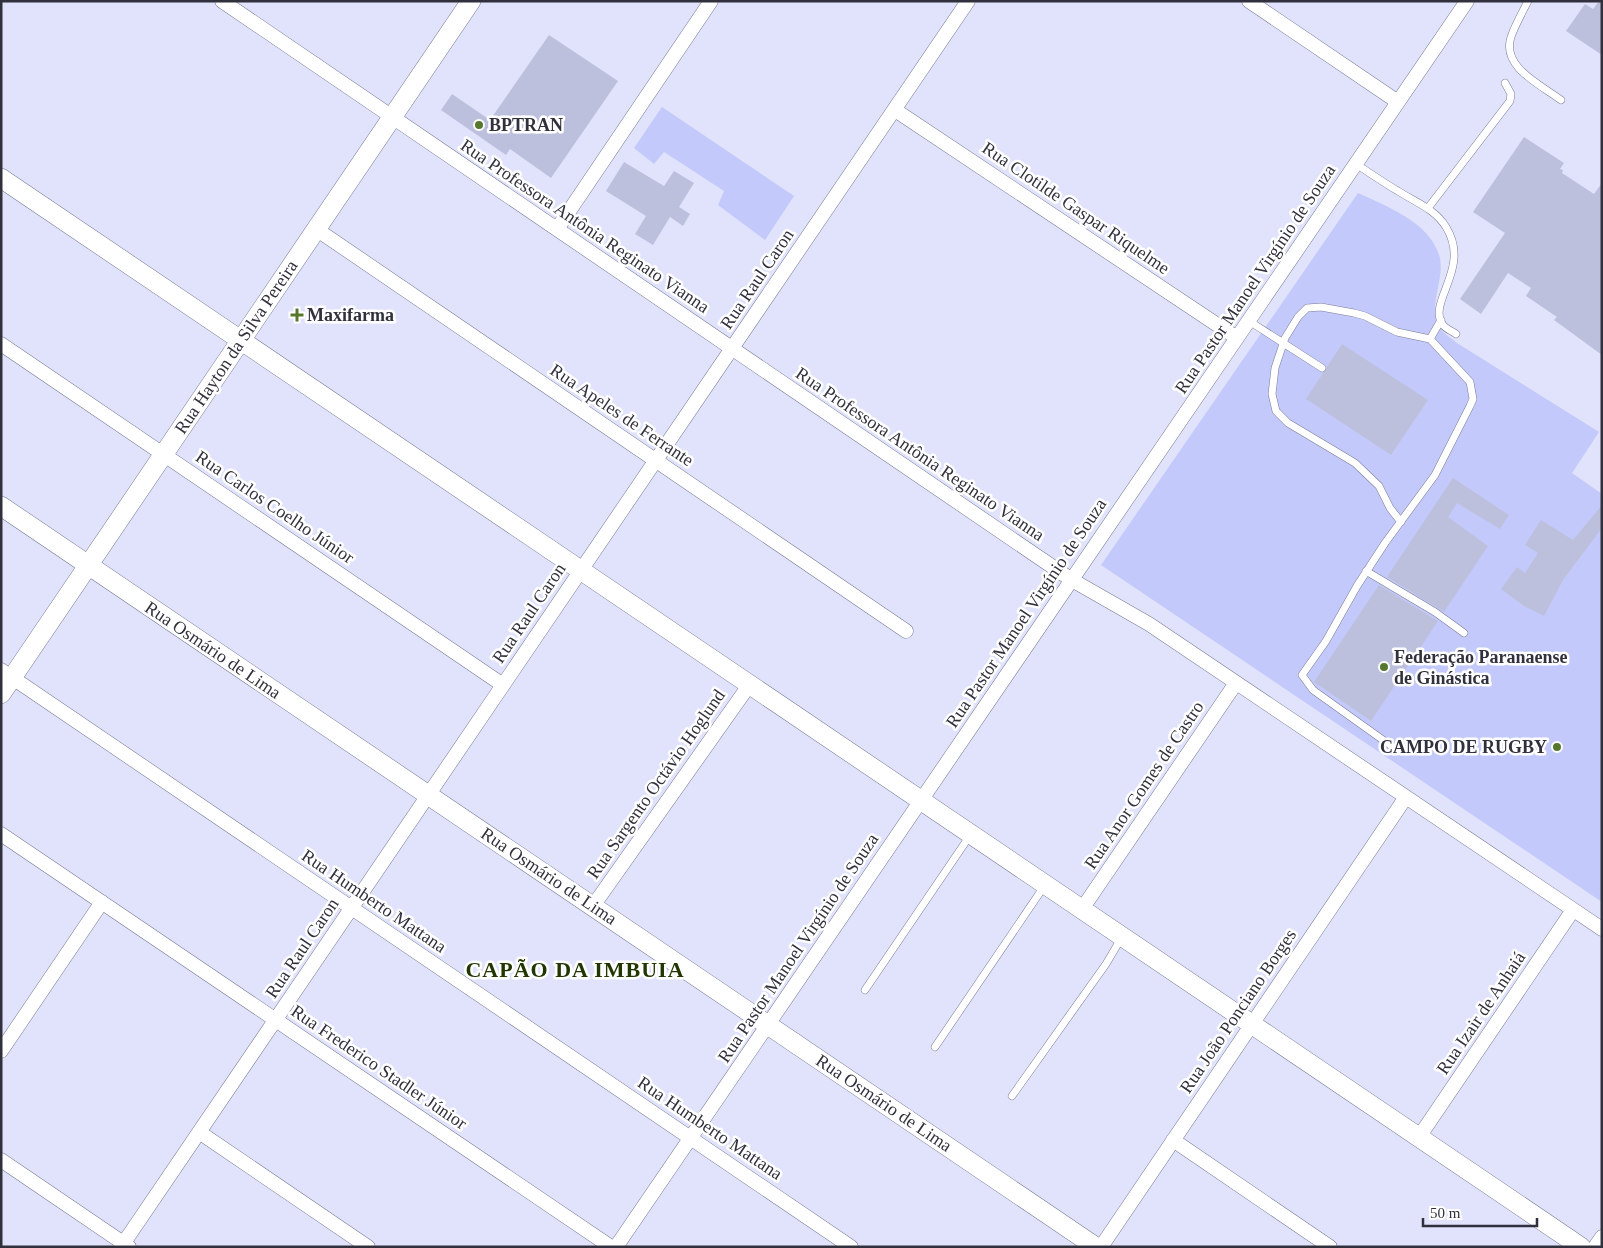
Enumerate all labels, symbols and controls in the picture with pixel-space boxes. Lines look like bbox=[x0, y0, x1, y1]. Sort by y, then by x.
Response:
place label: BPTRAN bbox=[489, 115, 563, 135]
marker: BPTRAN bbox=[473, 119, 485, 131]
street label: Rua Professora Antônia Reginato Vianna bbox=[457, 135, 713, 317]
street label: Rua Clotilde Gaspar Riquelme bbox=[979, 138, 1173, 278]
street label: Rua Pastor Manoel Virgínio de Souza bbox=[1171, 161, 1339, 397]
street label: Rua Raul Caron bbox=[716, 225, 798, 333]
street label: Rua Hayton da Silva Pereira bbox=[170, 256, 302, 438]
place label: Maxifarma bbox=[307, 305, 394, 325]
marker: Maxifarma bbox=[291, 309, 303, 321]
street label: Rua Apeles de Ferrante bbox=[547, 360, 697, 470]
street label: Rua Professora Antônia Reginato Vianna bbox=[792, 363, 1048, 545]
street label: Rua Carlos Coelho Júnior bbox=[192, 447, 358, 567]
street label: Rua Pastor Manoel Virgínio de Souza bbox=[942, 495, 1110, 731]
street label: Rua Raul Caron bbox=[488, 559, 570, 667]
street label: Rua Osmário de Lima bbox=[141, 597, 285, 703]
place label: Federação Paranaense de Ginástica bbox=[1394, 647, 1567, 688]
marker: Federação Paranaense de Ginástica bbox=[1378, 661, 1390, 673]
street label: Rua Sargento Octávio Hoglund bbox=[583, 686, 729, 882]
street label: Rua Anor Gomes de Castro bbox=[1080, 697, 1208, 873]
place label: CAMPO DE RUGBY bbox=[1380, 737, 1547, 757]
marker: CAMPO DE RUGBY bbox=[1551, 741, 1563, 753]
street label: Rua Osmário de Lima bbox=[477, 823, 621, 929]
street label: Rua Pastor Manoel Virgínio de Souza bbox=[714, 830, 882, 1066]
street label: Rua Humberto Mattana bbox=[298, 845, 450, 957]
street label: Rua Raul Caron bbox=[261, 894, 343, 1002]
street label: Rua João Ponciano Borges bbox=[1176, 925, 1300, 1097]
street label: Rua Izair de Anhaiá bbox=[1433, 948, 1529, 1078]
district label: CAPÃO DA IMBUIA bbox=[465, 957, 685, 982]
street label: Rua Frederico Stadler Júnior bbox=[287, 1001, 471, 1133]
street label: Rua Osmário de Lima bbox=[812, 1050, 956, 1156]
street label: Rua Humberto Mattana bbox=[634, 1072, 786, 1184]
scale bar bbox=[1423, 1196, 1537, 1228]
text: 50 m bbox=[1430, 1205, 1461, 1221]

